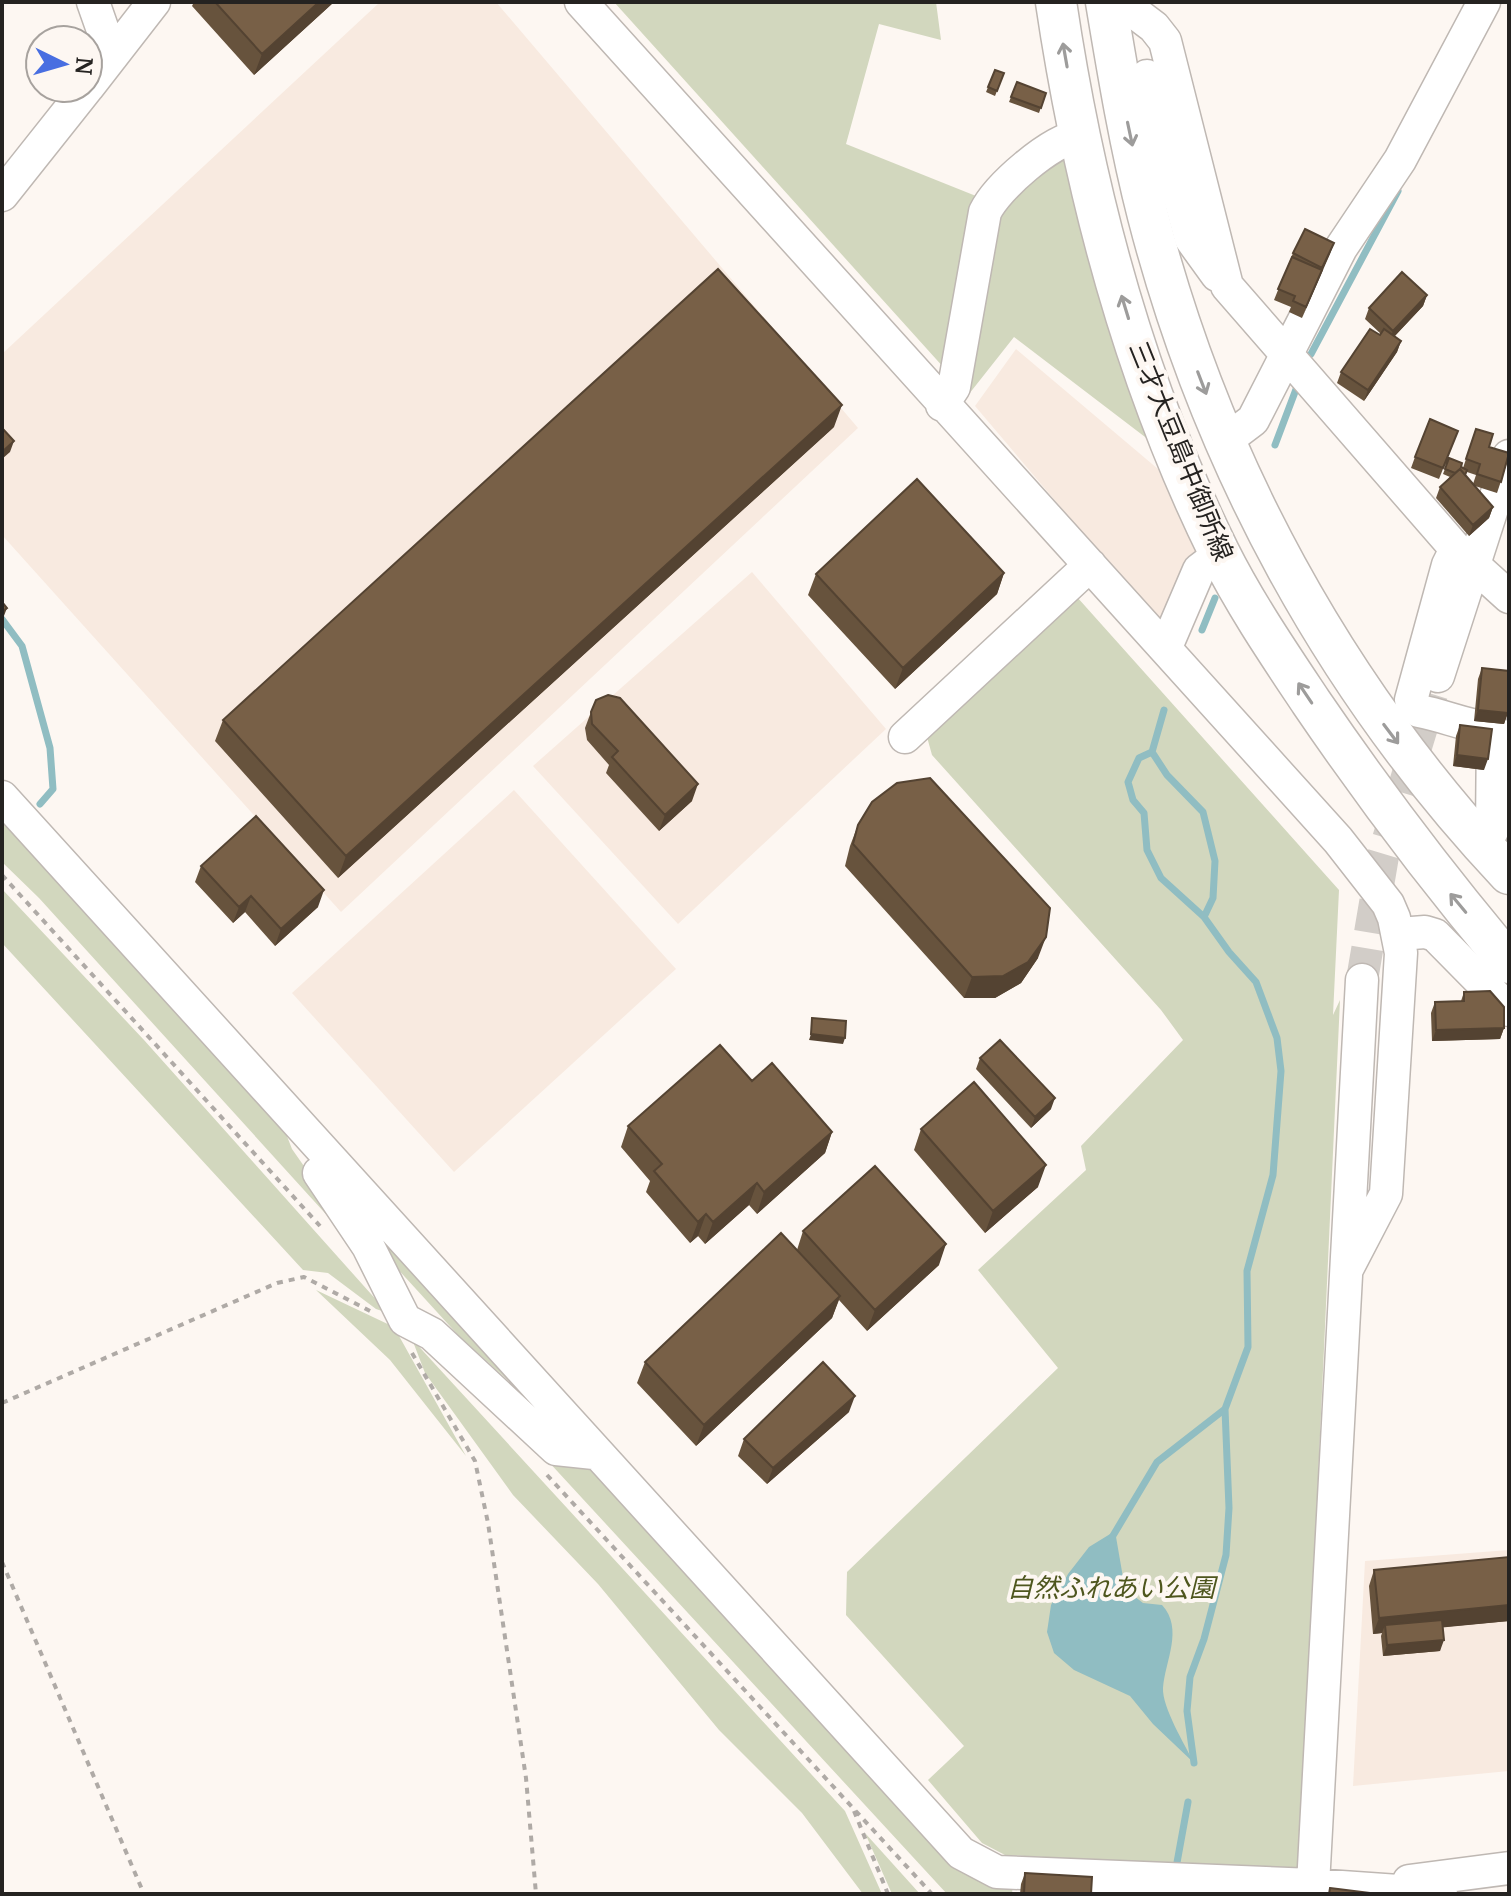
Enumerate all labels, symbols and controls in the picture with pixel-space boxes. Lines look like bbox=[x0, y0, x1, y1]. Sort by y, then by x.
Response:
north arrow bbox=[24, 24, 104, 104]
one-way arrow bbox=[1056, 43, 1071, 68]
text: N bbox=[69, 56, 99, 76]
one-way arrow bbox=[1123, 120, 1138, 146]
one-way arrow bbox=[1117, 295, 1132, 321]
street label: 三才大豆島中御所線 bbox=[1122, 336, 1241, 565]
one-way arrow bbox=[1196, 370, 1210, 395]
one-way arrow bbox=[1297, 683, 1314, 705]
one-way arrow bbox=[1383, 723, 1400, 744]
one-way arrow bbox=[1450, 894, 1468, 914]
park label: 自然ふれあい公園 bbox=[1007, 1571, 1219, 1604]

